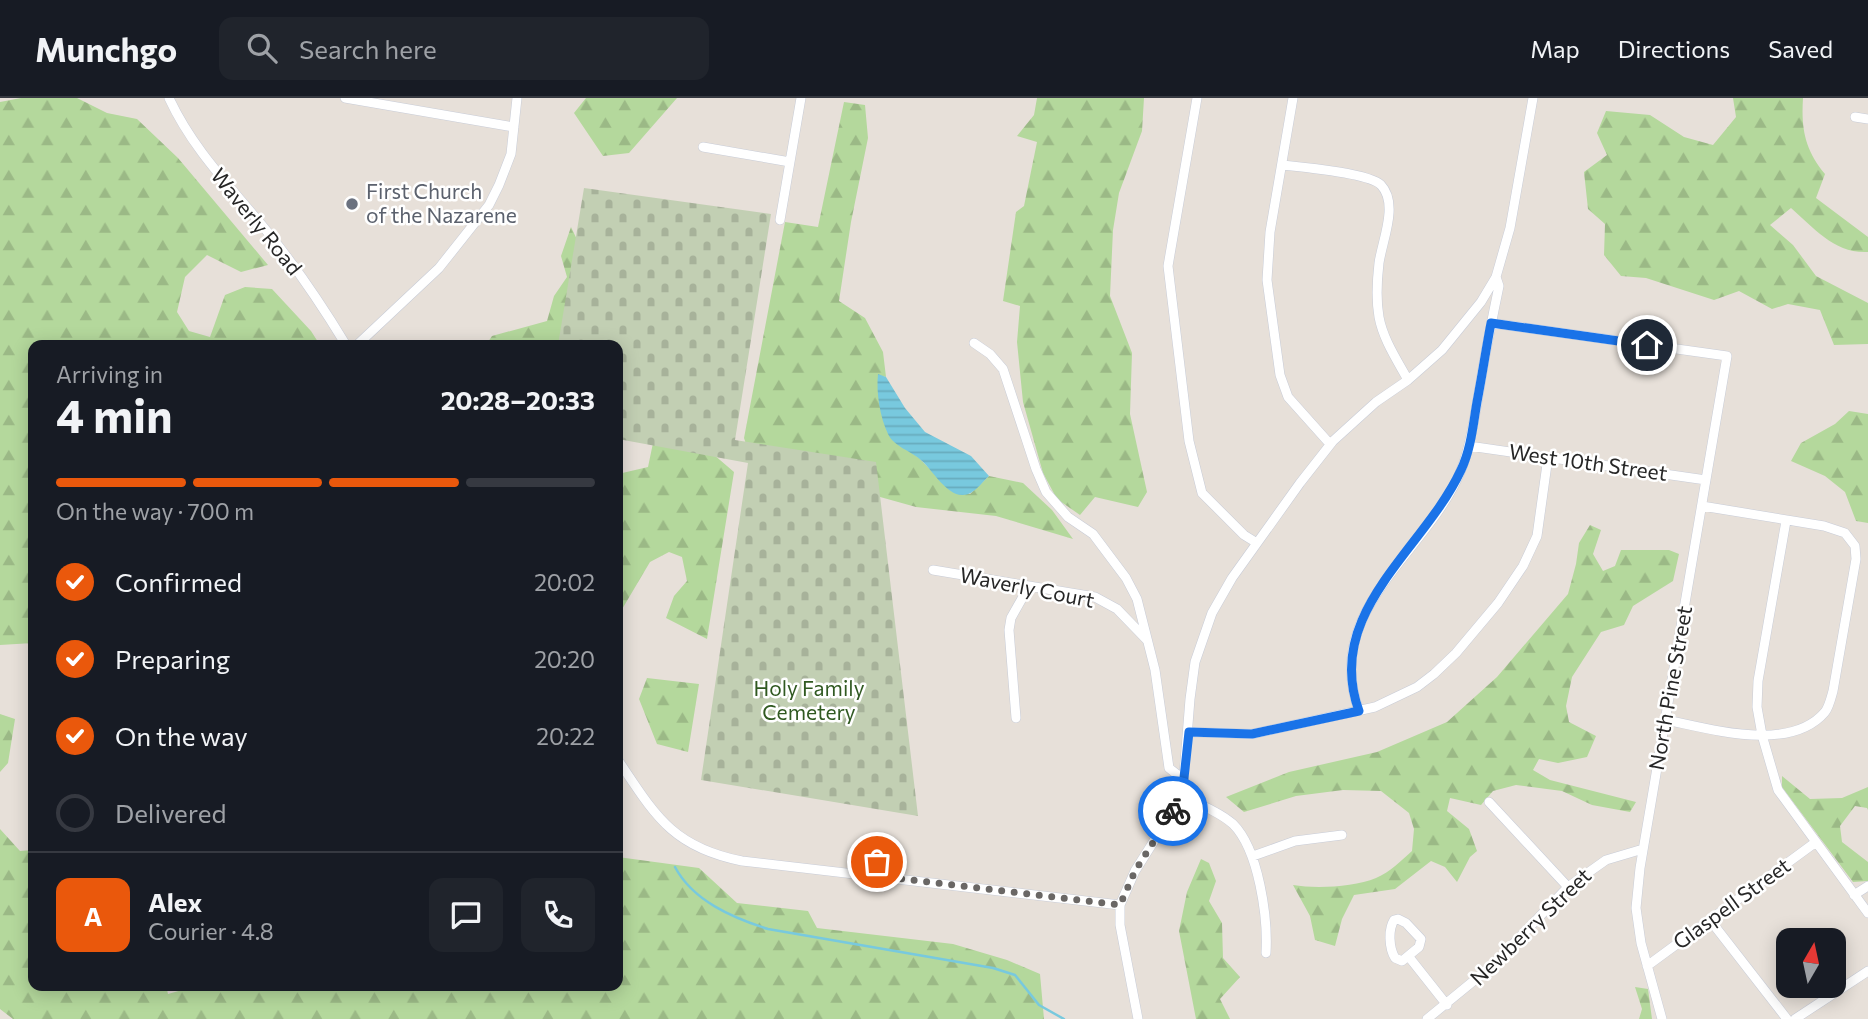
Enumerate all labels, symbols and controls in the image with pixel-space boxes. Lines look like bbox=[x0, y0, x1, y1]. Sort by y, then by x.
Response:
search box bbox=[219, 17, 709, 80]
text: Munchgo bbox=[35, 28, 177, 69]
icon: search bbox=[243, 29, 281, 67]
text: Search here bbox=[299, 33, 437, 64]
text: Map bbox=[1530, 34, 1580, 63]
text: Directions bbox=[1618, 34, 1730, 63]
text: Saved bbox=[1768, 34, 1833, 63]
street label: Waverly Road bbox=[206, 163, 308, 280]
place label: First Church of the Nazarene bbox=[366, 178, 517, 227]
marker: First Church of the Nazarene bbox=[344, 196, 360, 212]
pin bbox=[1617, 315, 1677, 375]
icon: home bbox=[1628, 326, 1666, 364]
text: Arriving in bbox=[56, 360, 163, 388]
text: 20:28–20:33 bbox=[441, 384, 595, 415]
text: 4 min bbox=[56, 386, 173, 442]
street label: West 10th Street bbox=[1507, 438, 1669, 485]
text: On the way · 700 m bbox=[56, 497, 254, 525]
street label: Waverly Court bbox=[958, 561, 1097, 612]
icon: check bbox=[56, 563, 94, 601]
text: Confirmed bbox=[115, 566, 242, 597]
text: 20:02 bbox=[534, 568, 595, 596]
street label: North Pine Street bbox=[1643, 604, 1696, 772]
icon: check bbox=[56, 640, 94, 678]
text: Preparing bbox=[115, 643, 230, 674]
text: 20:20 bbox=[534, 645, 595, 673]
park label: Holy Family Cemetery bbox=[753, 675, 865, 724]
icon: check bbox=[56, 717, 94, 755]
text: On the way bbox=[115, 720, 248, 751]
text: 20:22 bbox=[536, 722, 595, 750]
courier bbox=[1138, 776, 1208, 846]
icon: bike bbox=[1154, 792, 1192, 830]
text: Delivered bbox=[115, 797, 226, 828]
pin bbox=[847, 832, 907, 892]
icon: bag bbox=[858, 843, 896, 881]
street label: Glaspell Street bbox=[1668, 852, 1795, 954]
street label: Newberry Street bbox=[1464, 862, 1595, 990]
button: chat bbox=[429, 878, 503, 952]
button: phone bbox=[521, 878, 595, 952]
text: Alex bbox=[148, 886, 202, 917]
text: A bbox=[84, 900, 102, 931]
text: Courier · 4.8 bbox=[148, 917, 274, 945]
north arrow bbox=[1776, 928, 1846, 998]
map controls bbox=[1776, 928, 1846, 998]

